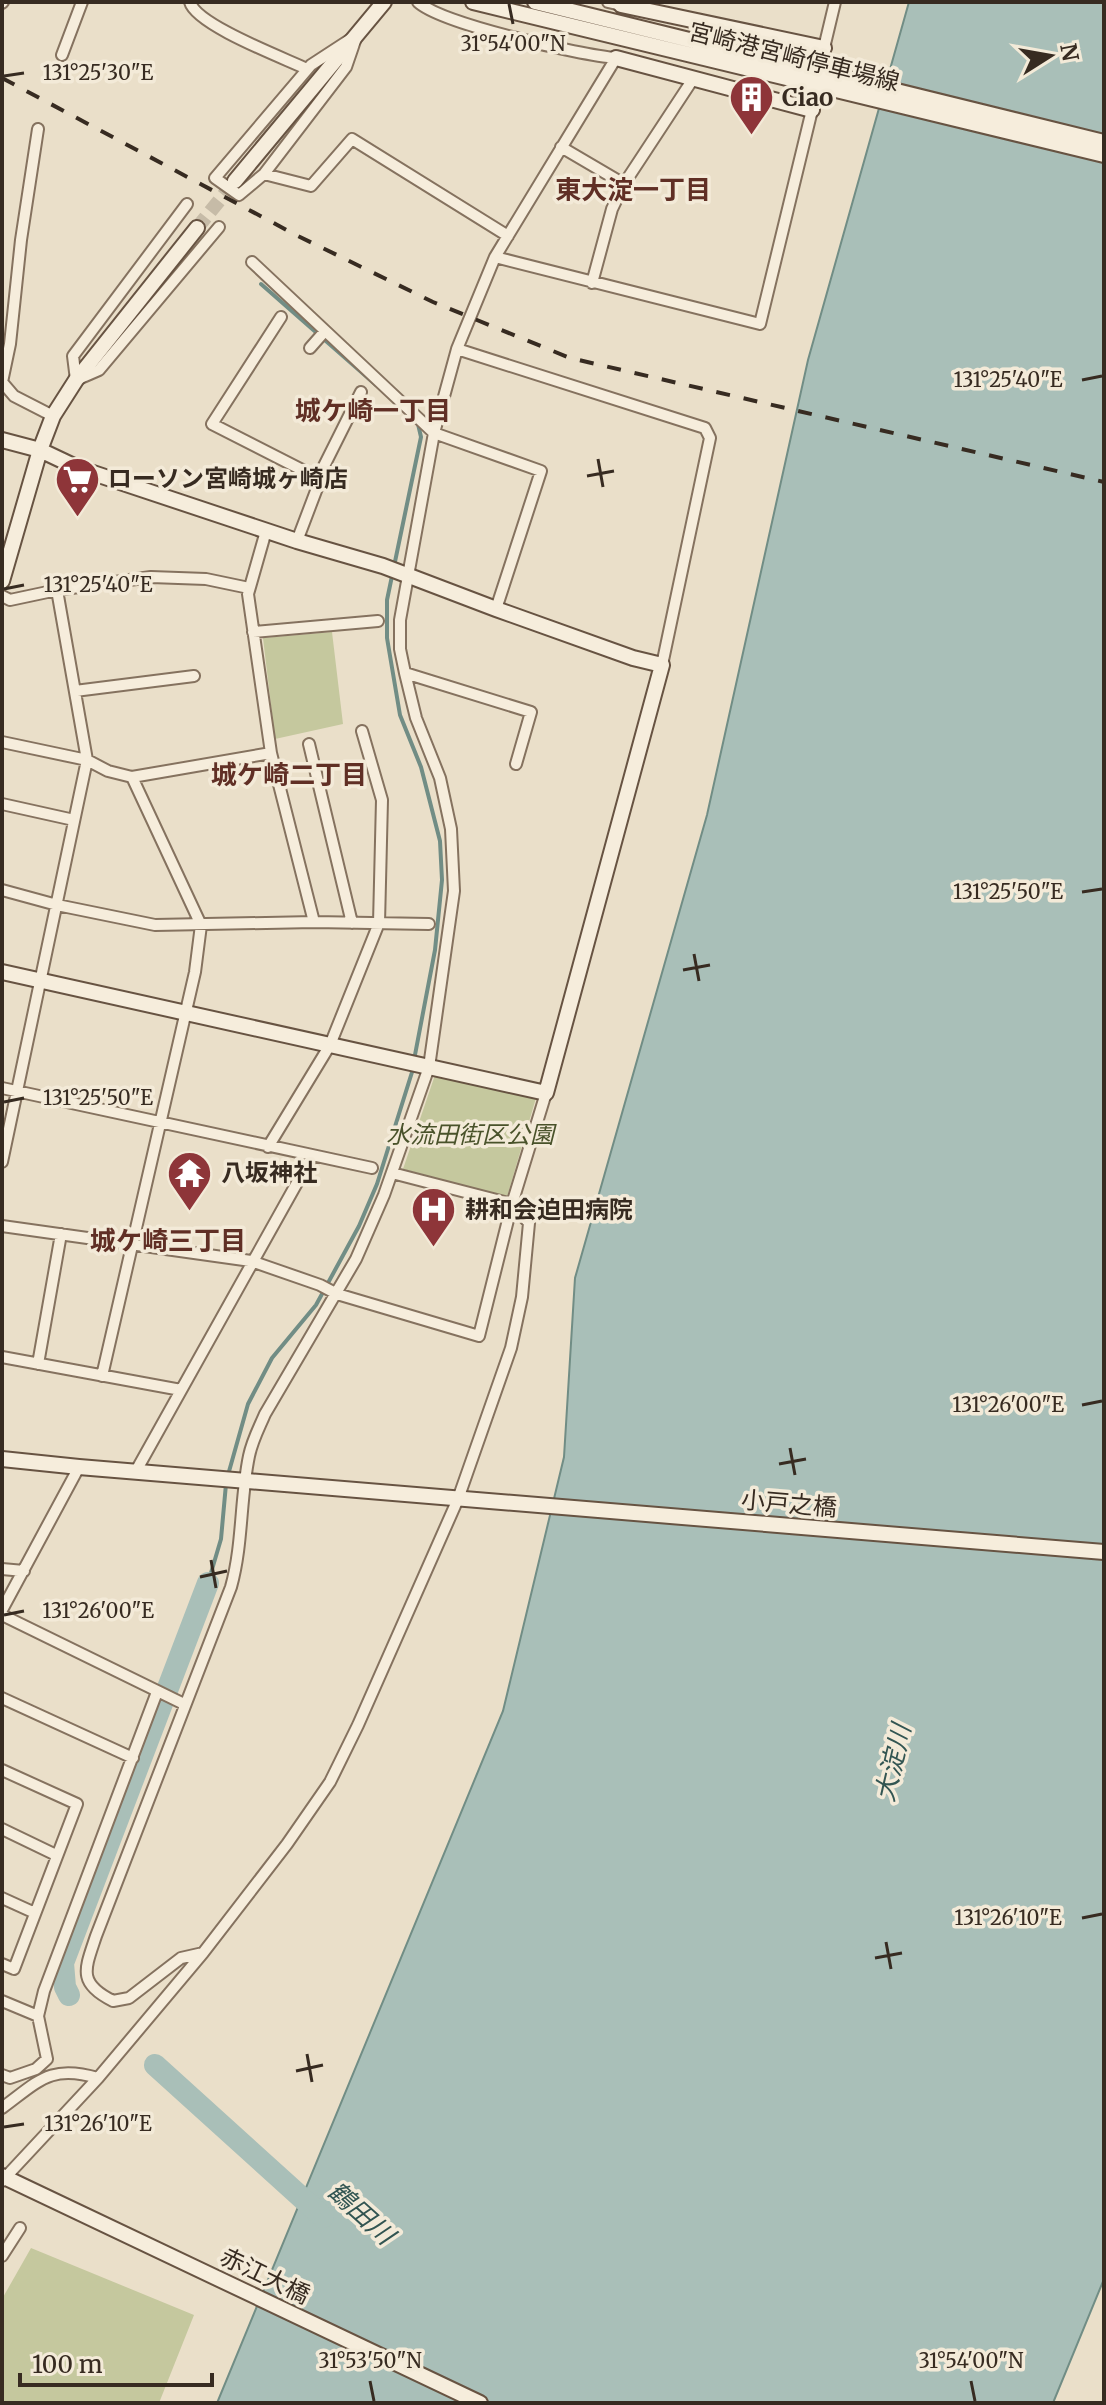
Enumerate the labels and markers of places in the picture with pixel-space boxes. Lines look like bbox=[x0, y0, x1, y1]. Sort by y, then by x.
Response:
building icon: Ciao bbox=[727, 74, 775, 137]
place label: Ciao bbox=[782, 82, 833, 113]
supermarket icon: ローソン宮崎城ヶ崎店 bbox=[53, 455, 101, 518]
place label: ローソン宮崎城ヶ崎店 bbox=[108, 463, 348, 494]
temple icon: 八坂神社 bbox=[166, 1149, 214, 1212]
place label: 八坂神社 bbox=[221, 1157, 317, 1188]
hospital icon: 耕和会迫田病院 bbox=[410, 1186, 458, 1249]
place label: 耕和会迫田病院 bbox=[465, 1194, 633, 1225]

